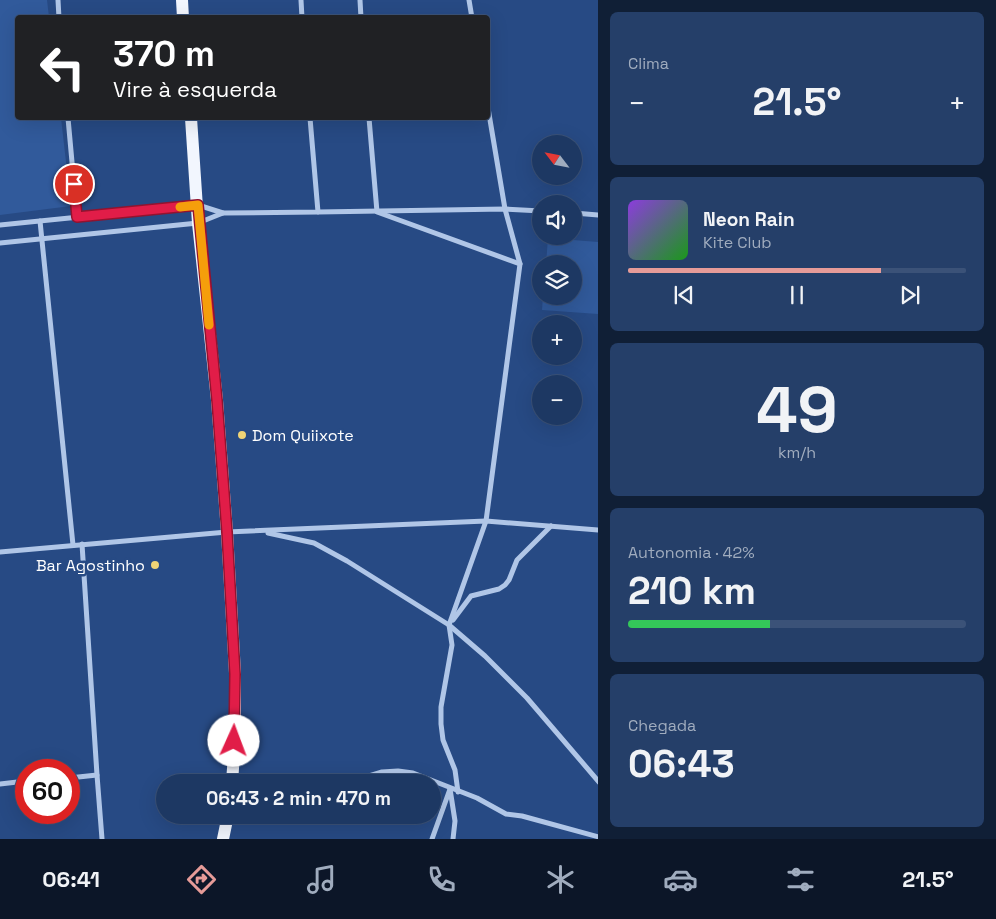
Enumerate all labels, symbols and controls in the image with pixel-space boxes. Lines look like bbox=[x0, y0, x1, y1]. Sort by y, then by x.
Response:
text: 370 m bbox=[113, 32, 215, 76]
icon: left bbox=[30, 35, 95, 100]
text: Clima bbox=[628, 53, 669, 74]
text: Vire à esquerda bbox=[113, 75, 277, 103]
text: 21.5° bbox=[753, 78, 841, 126]
text: − bbox=[628, 85, 645, 121]
text: + bbox=[949, 85, 966, 121]
north arrow bbox=[532, 135, 582, 185]
map controls bbox=[532, 135, 582, 425]
pin bbox=[53, 163, 95, 205]
icon: arrive bbox=[60, 170, 88, 198]
button: sound bbox=[532, 195, 582, 245]
text: Neon Rain bbox=[703, 207, 795, 232]
text: Kite Club bbox=[703, 232, 772, 253]
button: layers bbox=[532, 255, 582, 305]
icon: previous bbox=[670, 281, 698, 309]
icon: pause bbox=[783, 281, 811, 309]
icon: next bbox=[896, 281, 924, 309]
button: + bbox=[532, 315, 582, 365]
text: 49 bbox=[756, 368, 838, 451]
button: − bbox=[532, 375, 582, 425]
place label: Dom Quiixote bbox=[252, 425, 354, 446]
marker: Dom Quiixote bbox=[236, 429, 248, 441]
text: km/h bbox=[778, 442, 816, 463]
text: Autonomia · 42% bbox=[628, 542, 755, 563]
place label: Bar Agostinho bbox=[36, 555, 145, 576]
marker: Bar Agostinho bbox=[149, 559, 161, 571]
text: 210 km bbox=[628, 567, 756, 615]
position arrow bbox=[207, 714, 259, 766]
text: Chegada bbox=[628, 715, 696, 736]
text: 06:43 bbox=[628, 740, 735, 788]
speed limit sign: 60 bbox=[15, 759, 80, 824]
text: 06:43 · 2 min · 470 m bbox=[206, 786, 391, 811]
icon: directions bbox=[184, 862, 219, 897]
icon: music bbox=[304, 862, 339, 897]
icon: phone bbox=[424, 862, 459, 897]
icon: climate bbox=[543, 862, 578, 897]
icon: car bbox=[663, 862, 698, 897]
icon: filters bbox=[783, 862, 818, 897]
text: 06:41 bbox=[42, 865, 100, 893]
text: 21.5° bbox=[902, 865, 954, 893]

